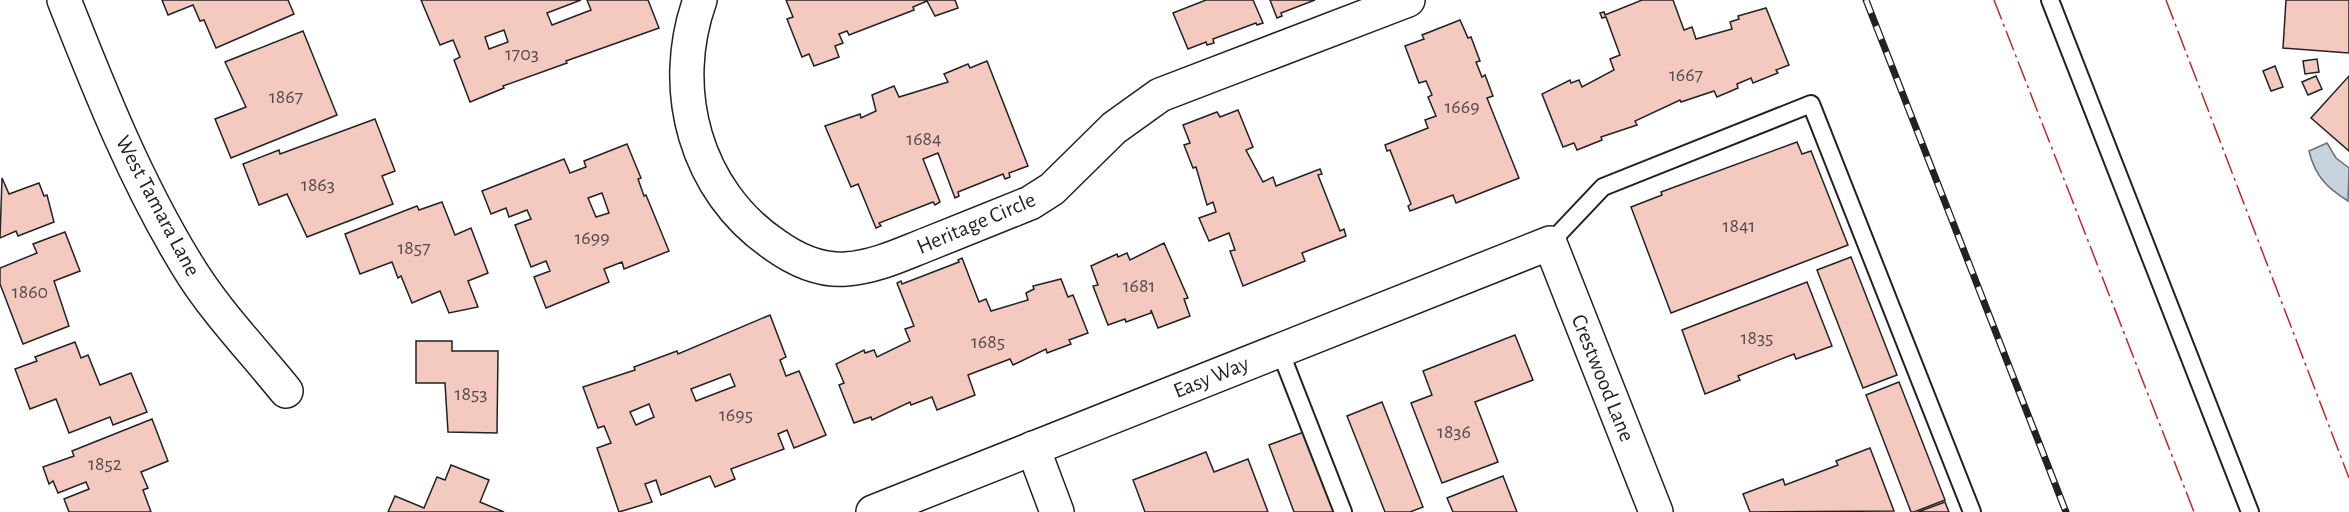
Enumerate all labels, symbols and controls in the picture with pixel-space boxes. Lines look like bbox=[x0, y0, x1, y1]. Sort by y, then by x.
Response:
house number: 1703 bbox=[505, 44, 539, 64]
house number: 1667 bbox=[1669, 65, 1703, 85]
house number: 1867 bbox=[269, 87, 303, 107]
house number: 1669 bbox=[1444, 97, 1480, 117]
house number: 1684 bbox=[906, 129, 942, 149]
street label: West Tamara Lane bbox=[112, 132, 204, 280]
house number: 1863 bbox=[301, 175, 335, 195]
street label: Heritage Circle bbox=[913, 188, 1039, 258]
house number: 1841 bbox=[1723, 216, 1755, 236]
house number: 1699 bbox=[574, 228, 610, 248]
house number: 1857 bbox=[397, 238, 431, 258]
house number: 1681 bbox=[1123, 276, 1155, 296]
house number: 1860 bbox=[12, 282, 48, 302]
street label: Crestwood Lane bbox=[1567, 311, 1639, 445]
house number: 1835 bbox=[1741, 328, 1773, 348]
house number: 1685 bbox=[971, 332, 1005, 352]
street label: Easy Way bbox=[1170, 352, 1252, 402]
house number: 1853 bbox=[455, 384, 487, 404]
house number: 1695 bbox=[719, 405, 753, 425]
house number: 1836 bbox=[1437, 422, 1471, 442]
house number: 1852 bbox=[88, 454, 122, 474]

